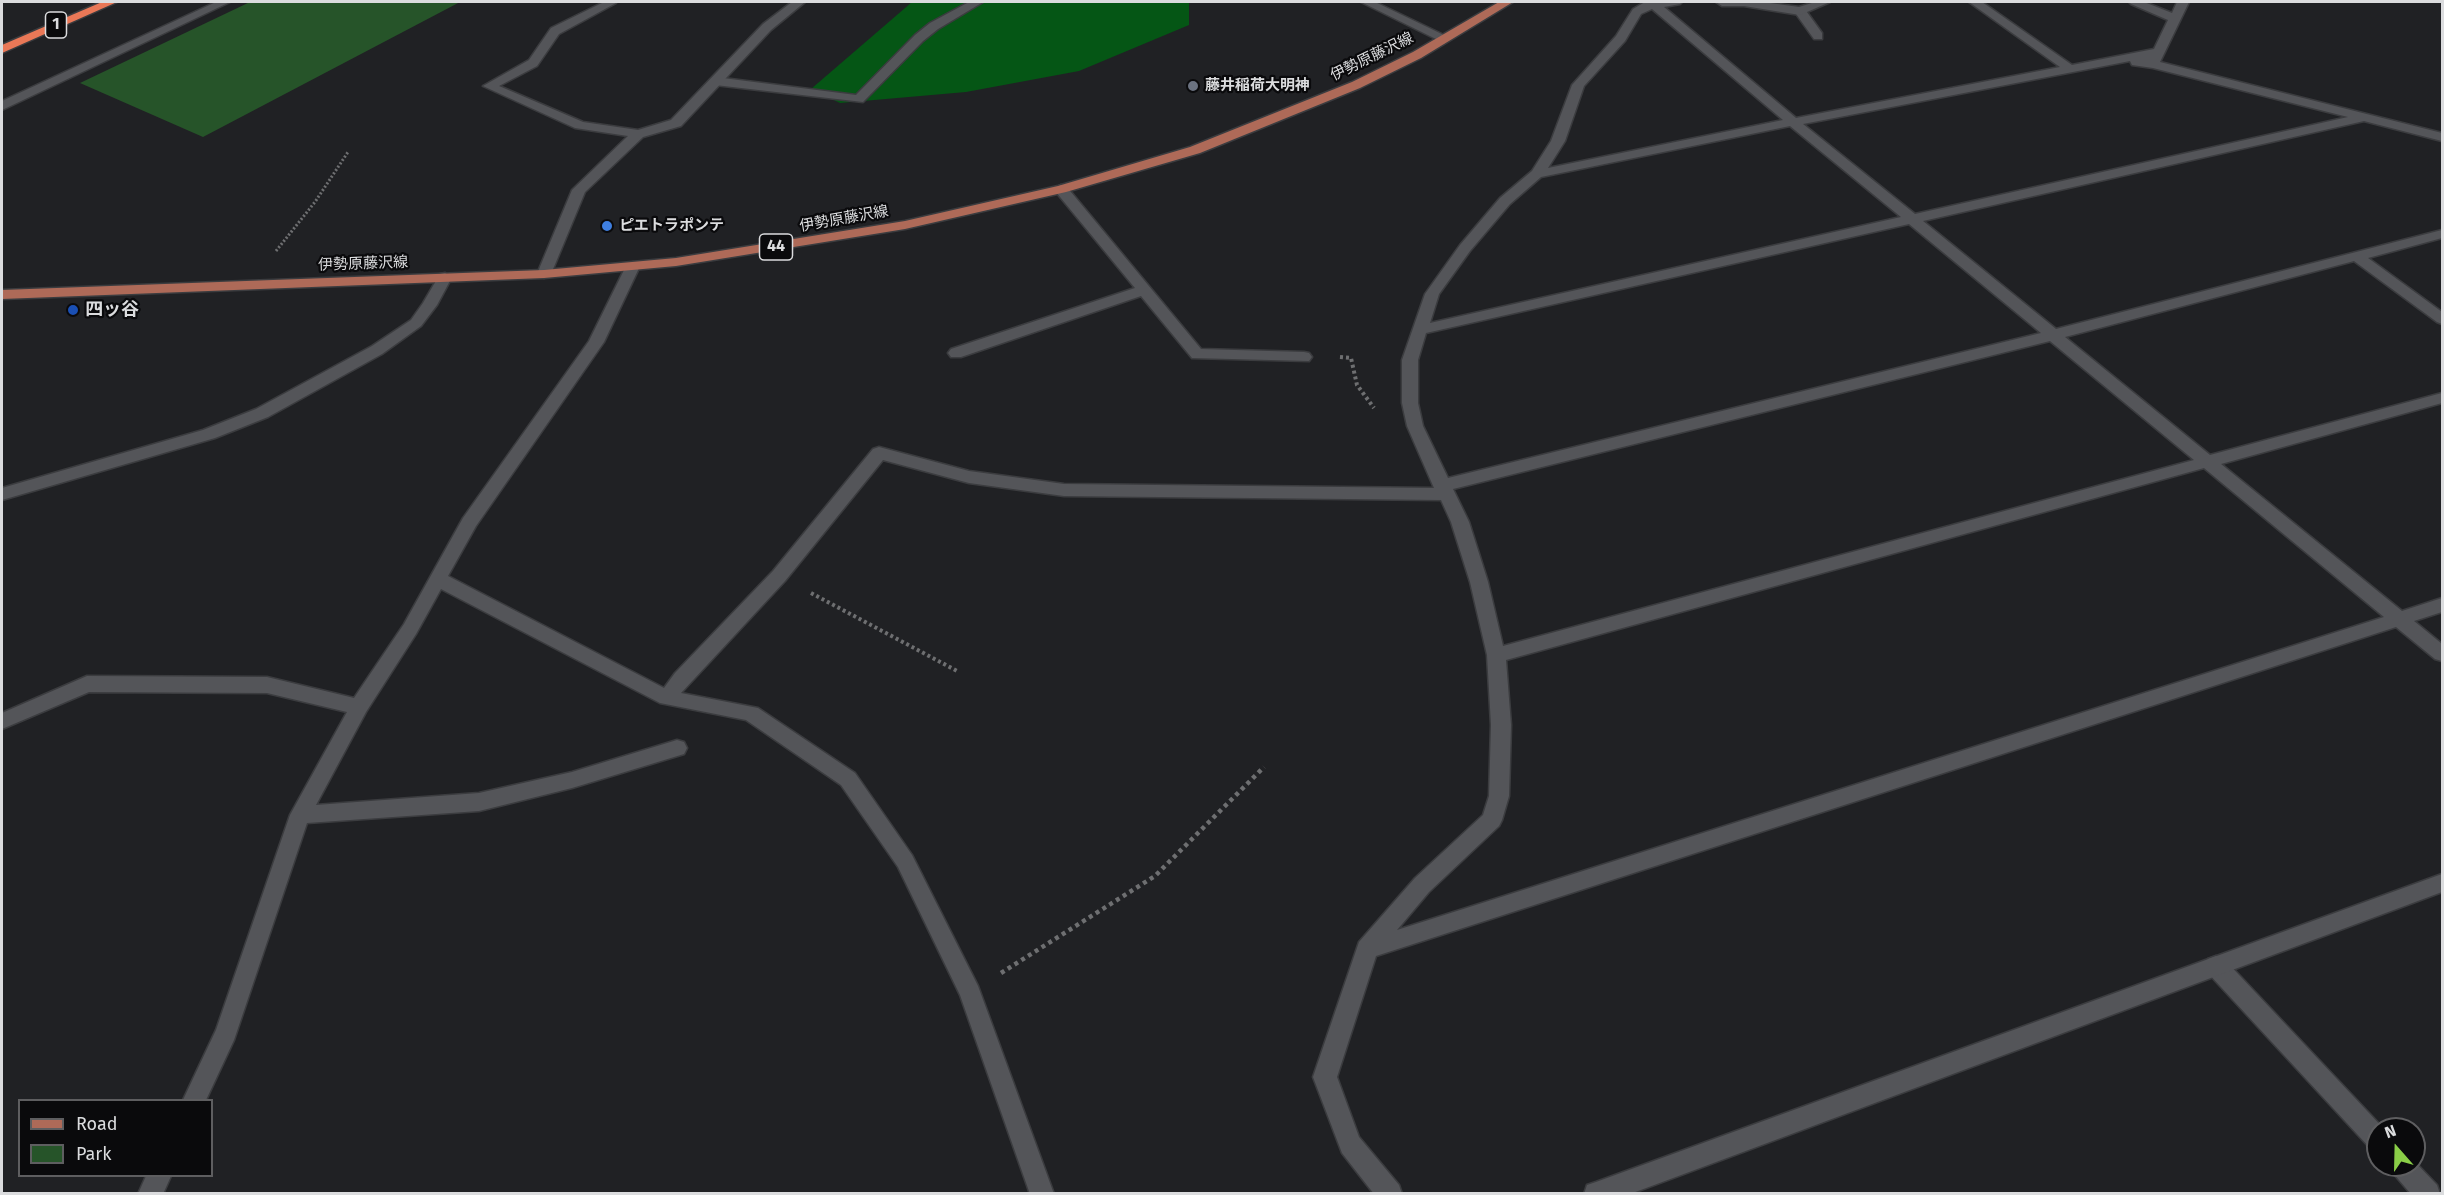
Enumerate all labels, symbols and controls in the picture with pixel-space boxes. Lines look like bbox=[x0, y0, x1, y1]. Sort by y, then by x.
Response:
road number: 1 bbox=[46, 12, 66, 38]
street label: 伊勢原藤沢線 bbox=[1328, 29, 1416, 85]
place label: 藤井稲荷大明神 bbox=[1205, 77, 1310, 95]
marker: 藤井稲荷大明神 bbox=[1186, 79, 1200, 93]
street label: 伊勢原藤沢線 bbox=[798, 202, 890, 236]
place label: ピエトラポンテ bbox=[619, 217, 724, 235]
marker: ピエトラポンテ bbox=[600, 219, 614, 233]
road number: 44 bbox=[760, 234, 792, 260]
street label: 伊勢原藤沢線 bbox=[318, 253, 408, 275]
place label: 四ッ谷 bbox=[85, 299, 139, 321]
marker: 四ッ谷 bbox=[66, 303, 80, 317]
legend bbox=[18, 1099, 213, 1177]
text: Road bbox=[76, 1113, 118, 1135]
north arrow bbox=[2366, 1117, 2426, 1177]
text: N bbox=[2382, 1121, 2399, 1142]
text: Park bbox=[76, 1143, 111, 1165]

